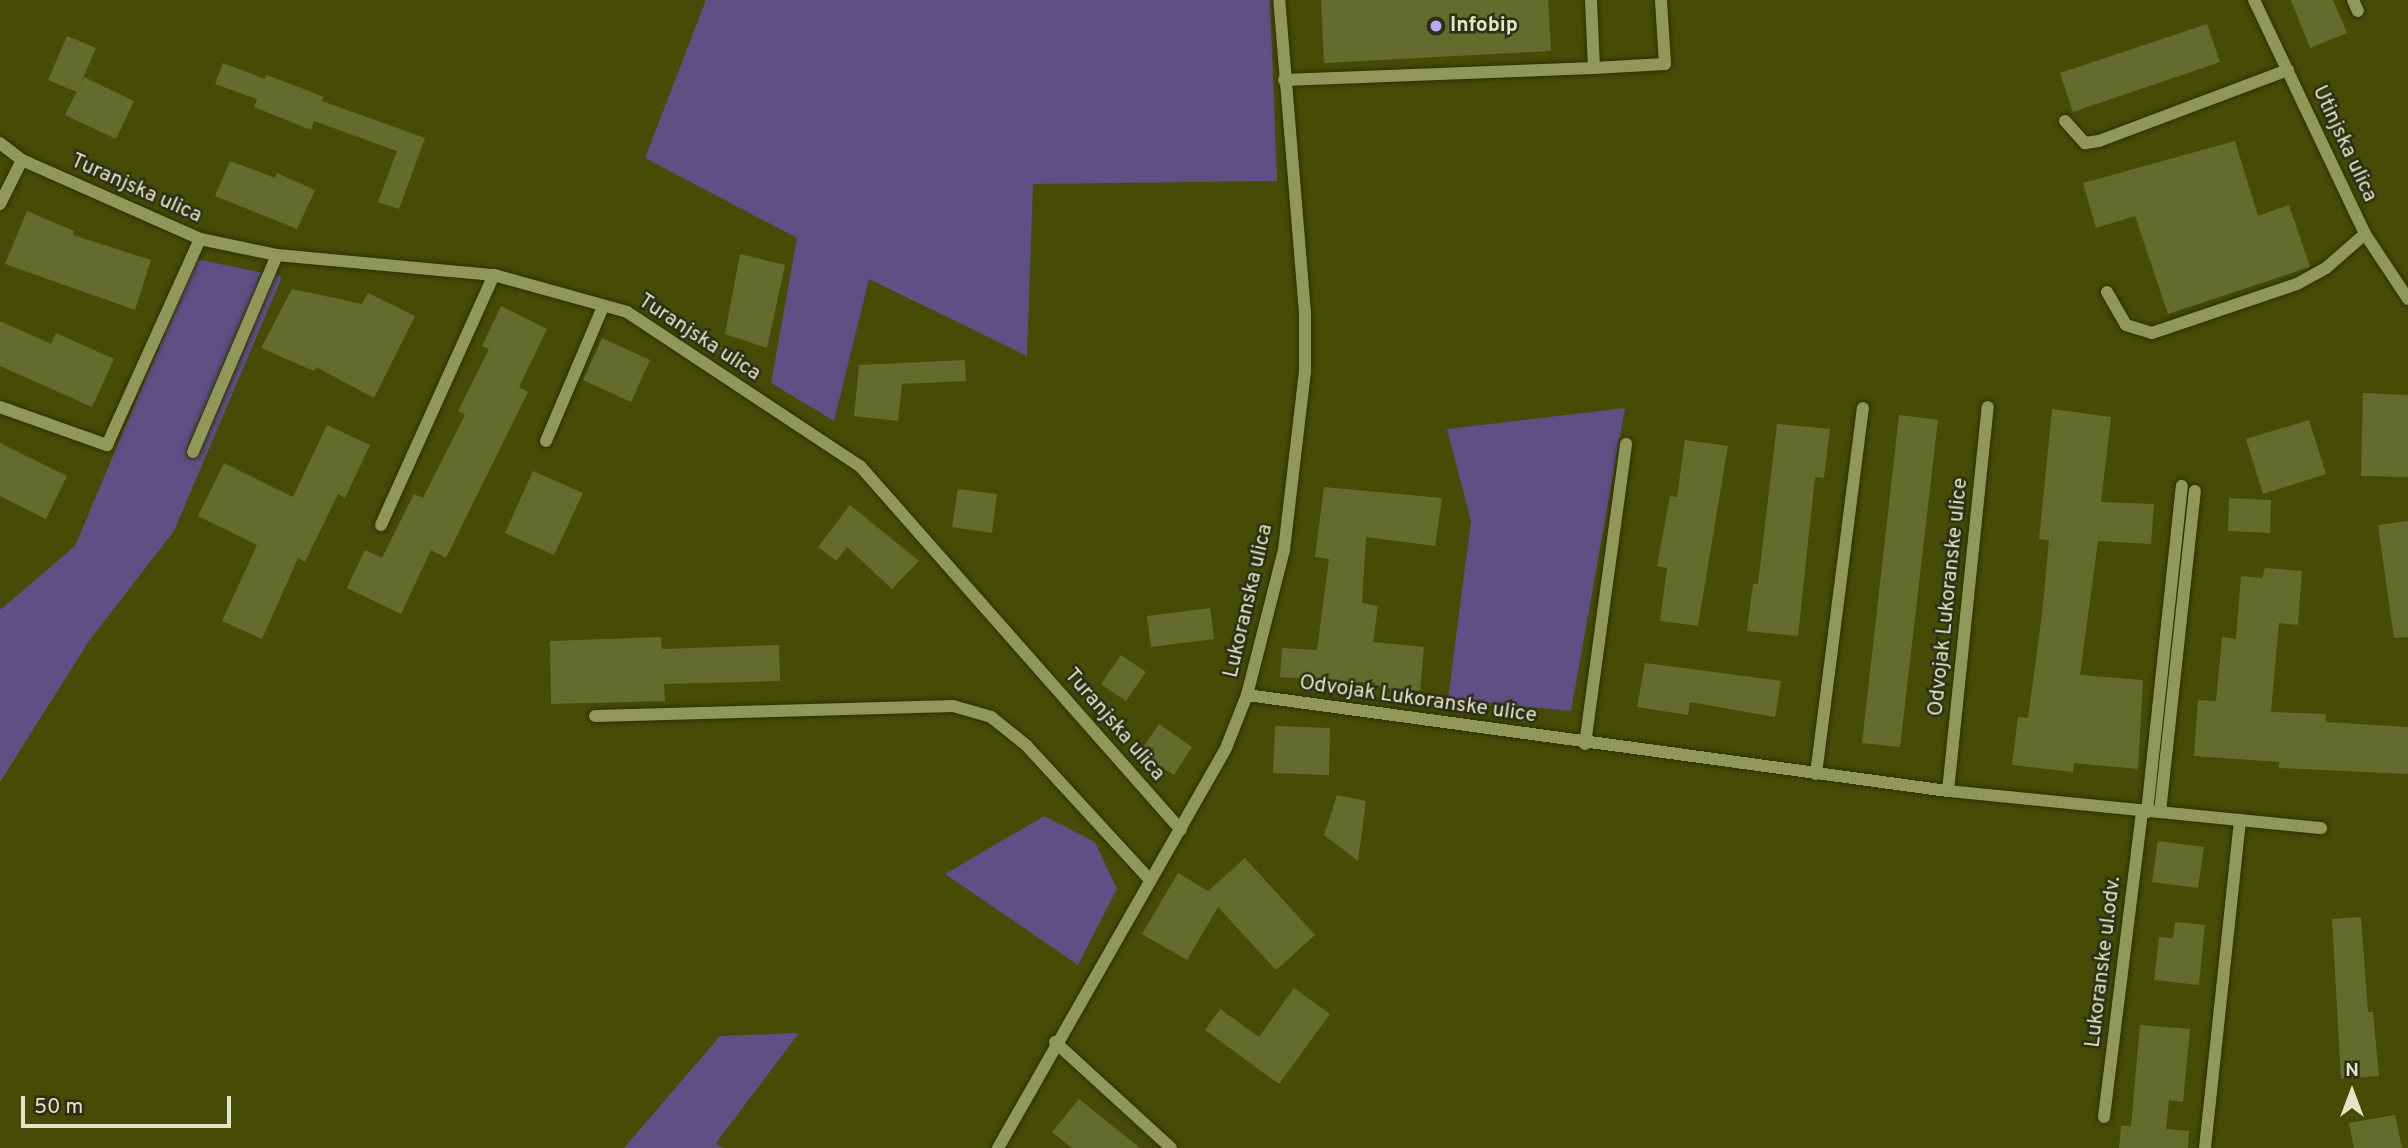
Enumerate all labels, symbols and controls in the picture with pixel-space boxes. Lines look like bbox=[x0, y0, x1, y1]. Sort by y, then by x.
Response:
place label: Infobip bbox=[1450, 13, 1518, 39]
marker: Infobip bbox=[1428, 18, 1444, 34]
street label: Utinjska ulica bbox=[2306, 82, 2382, 206]
street label: Turanjska ulica bbox=[67, 149, 205, 229]
street label: Turanjska ulica bbox=[633, 289, 765, 387]
street label: Odvojak Lukoranske ulice bbox=[1924, 477, 1974, 717]
street label: Lukoranska ulica bbox=[1219, 522, 1279, 680]
street label: Turanjska ulica bbox=[1058, 664, 1170, 786]
street label: Odvojak Lukoranske ulice bbox=[1298, 671, 1538, 729]
street label: Lukoranske ul.odv. bbox=[2081, 875, 2127, 1049]
north arrow bbox=[2317, 1057, 2387, 1127]
text: N bbox=[2345, 1059, 2359, 1083]
scale bar bbox=[24, 1082, 234, 1126]
text: 50 m bbox=[34, 1094, 83, 1121]

